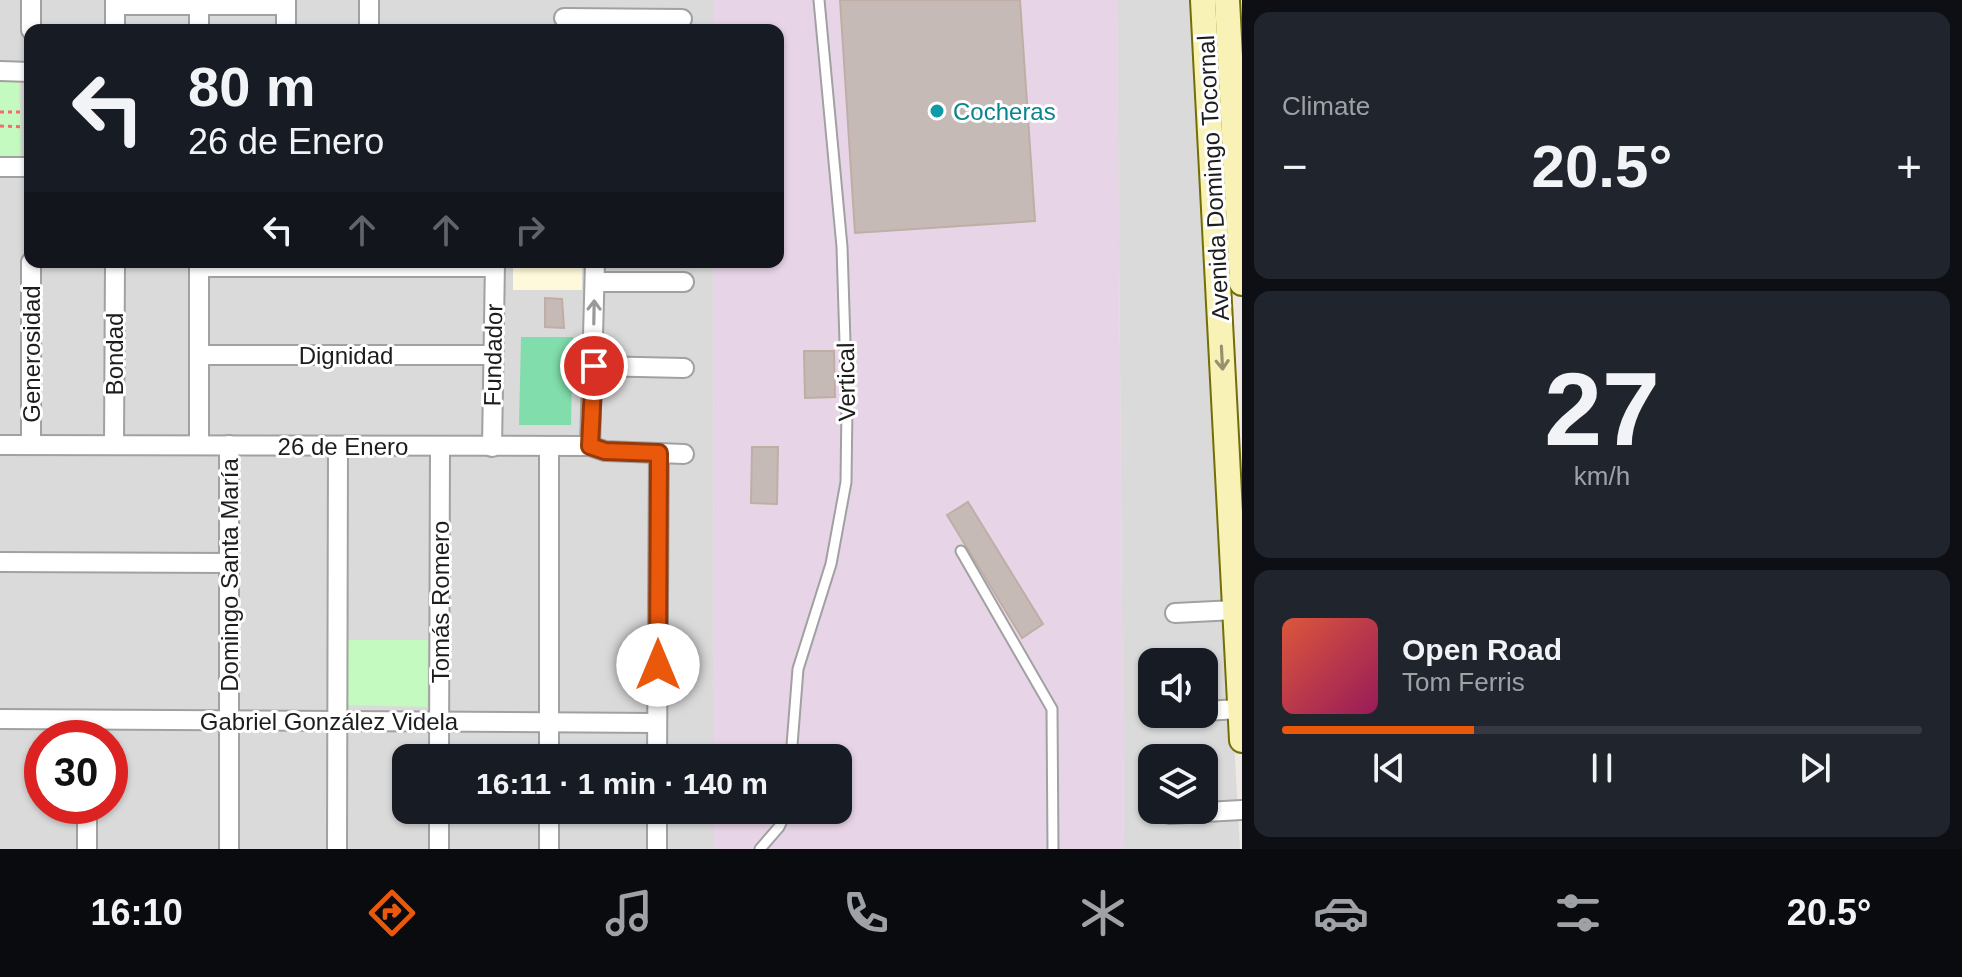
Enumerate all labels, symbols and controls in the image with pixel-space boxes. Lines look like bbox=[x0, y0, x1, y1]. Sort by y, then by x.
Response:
street label: Avenida Domingo Tocornal bbox=[1192, 35, 1234, 321]
text: 80 m bbox=[188, 55, 316, 118]
icon: left bbox=[56, 56, 160, 160]
text: Climate bbox=[1282, 91, 1370, 121]
place label: Cocheras bbox=[953, 98, 1056, 125]
marker: Cocheras bbox=[928, 102, 946, 120]
text: 26 de Enero bbox=[188, 121, 384, 162]
text: 20.5° bbox=[1532, 133, 1672, 200]
text: − bbox=[1282, 142, 1308, 191]
text: + bbox=[1896, 142, 1922, 191]
icon: left bbox=[256, 208, 300, 252]
icon: ahead bbox=[340, 208, 384, 252]
icon: ahead bbox=[424, 208, 468, 252]
icon: right bbox=[508, 208, 552, 252]
street label: Generosidad bbox=[18, 285, 45, 423]
one-way arrow bbox=[587, 299, 602, 326]
street label: Fundador bbox=[479, 303, 507, 407]
street label: Bondad bbox=[101, 313, 128, 395]
pin bbox=[560, 332, 628, 400]
street label: Dignidad bbox=[299, 342, 393, 369]
street label: Vertical bbox=[832, 342, 860, 422]
icon: arrive bbox=[572, 344, 616, 388]
one-way arrow bbox=[1215, 344, 1230, 370]
text: 27 bbox=[1544, 351, 1660, 467]
street label: 26 de Enero bbox=[278, 433, 408, 460]
street label: Domingo Santa María bbox=[216, 458, 243, 692]
text: km/h bbox=[1574, 461, 1630, 491]
street label: Tomás Romero bbox=[427, 521, 454, 683]
position arrow bbox=[616, 623, 700, 707]
text: Open Road bbox=[1402, 633, 1562, 666]
map controls bbox=[1138, 648, 1218, 824]
button: sound bbox=[1138, 648, 1218, 728]
text: Tom Ferris bbox=[1402, 667, 1525, 697]
street label: Gabriel González Videla bbox=[200, 708, 459, 735]
speed limit sign: 30 bbox=[24, 720, 128, 824]
button: layers bbox=[1138, 744, 1218, 824]
icon: previous bbox=[1367, 746, 1411, 790]
icon: pause bbox=[1580, 746, 1624, 790]
icon: next bbox=[1793, 746, 1837, 790]
text: 16:11 · 1 min · 140 m bbox=[476, 767, 768, 800]
icon: directions bbox=[364, 885, 420, 941]
icon: music bbox=[601, 885, 657, 941]
icon: phone bbox=[838, 885, 894, 941]
icon: climate bbox=[1075, 885, 1131, 941]
icon: car bbox=[1313, 885, 1369, 941]
icon: filters bbox=[1550, 885, 1606, 941]
text: 16:10 bbox=[91, 892, 183, 933]
text: 20.5° bbox=[1787, 892, 1871, 933]

